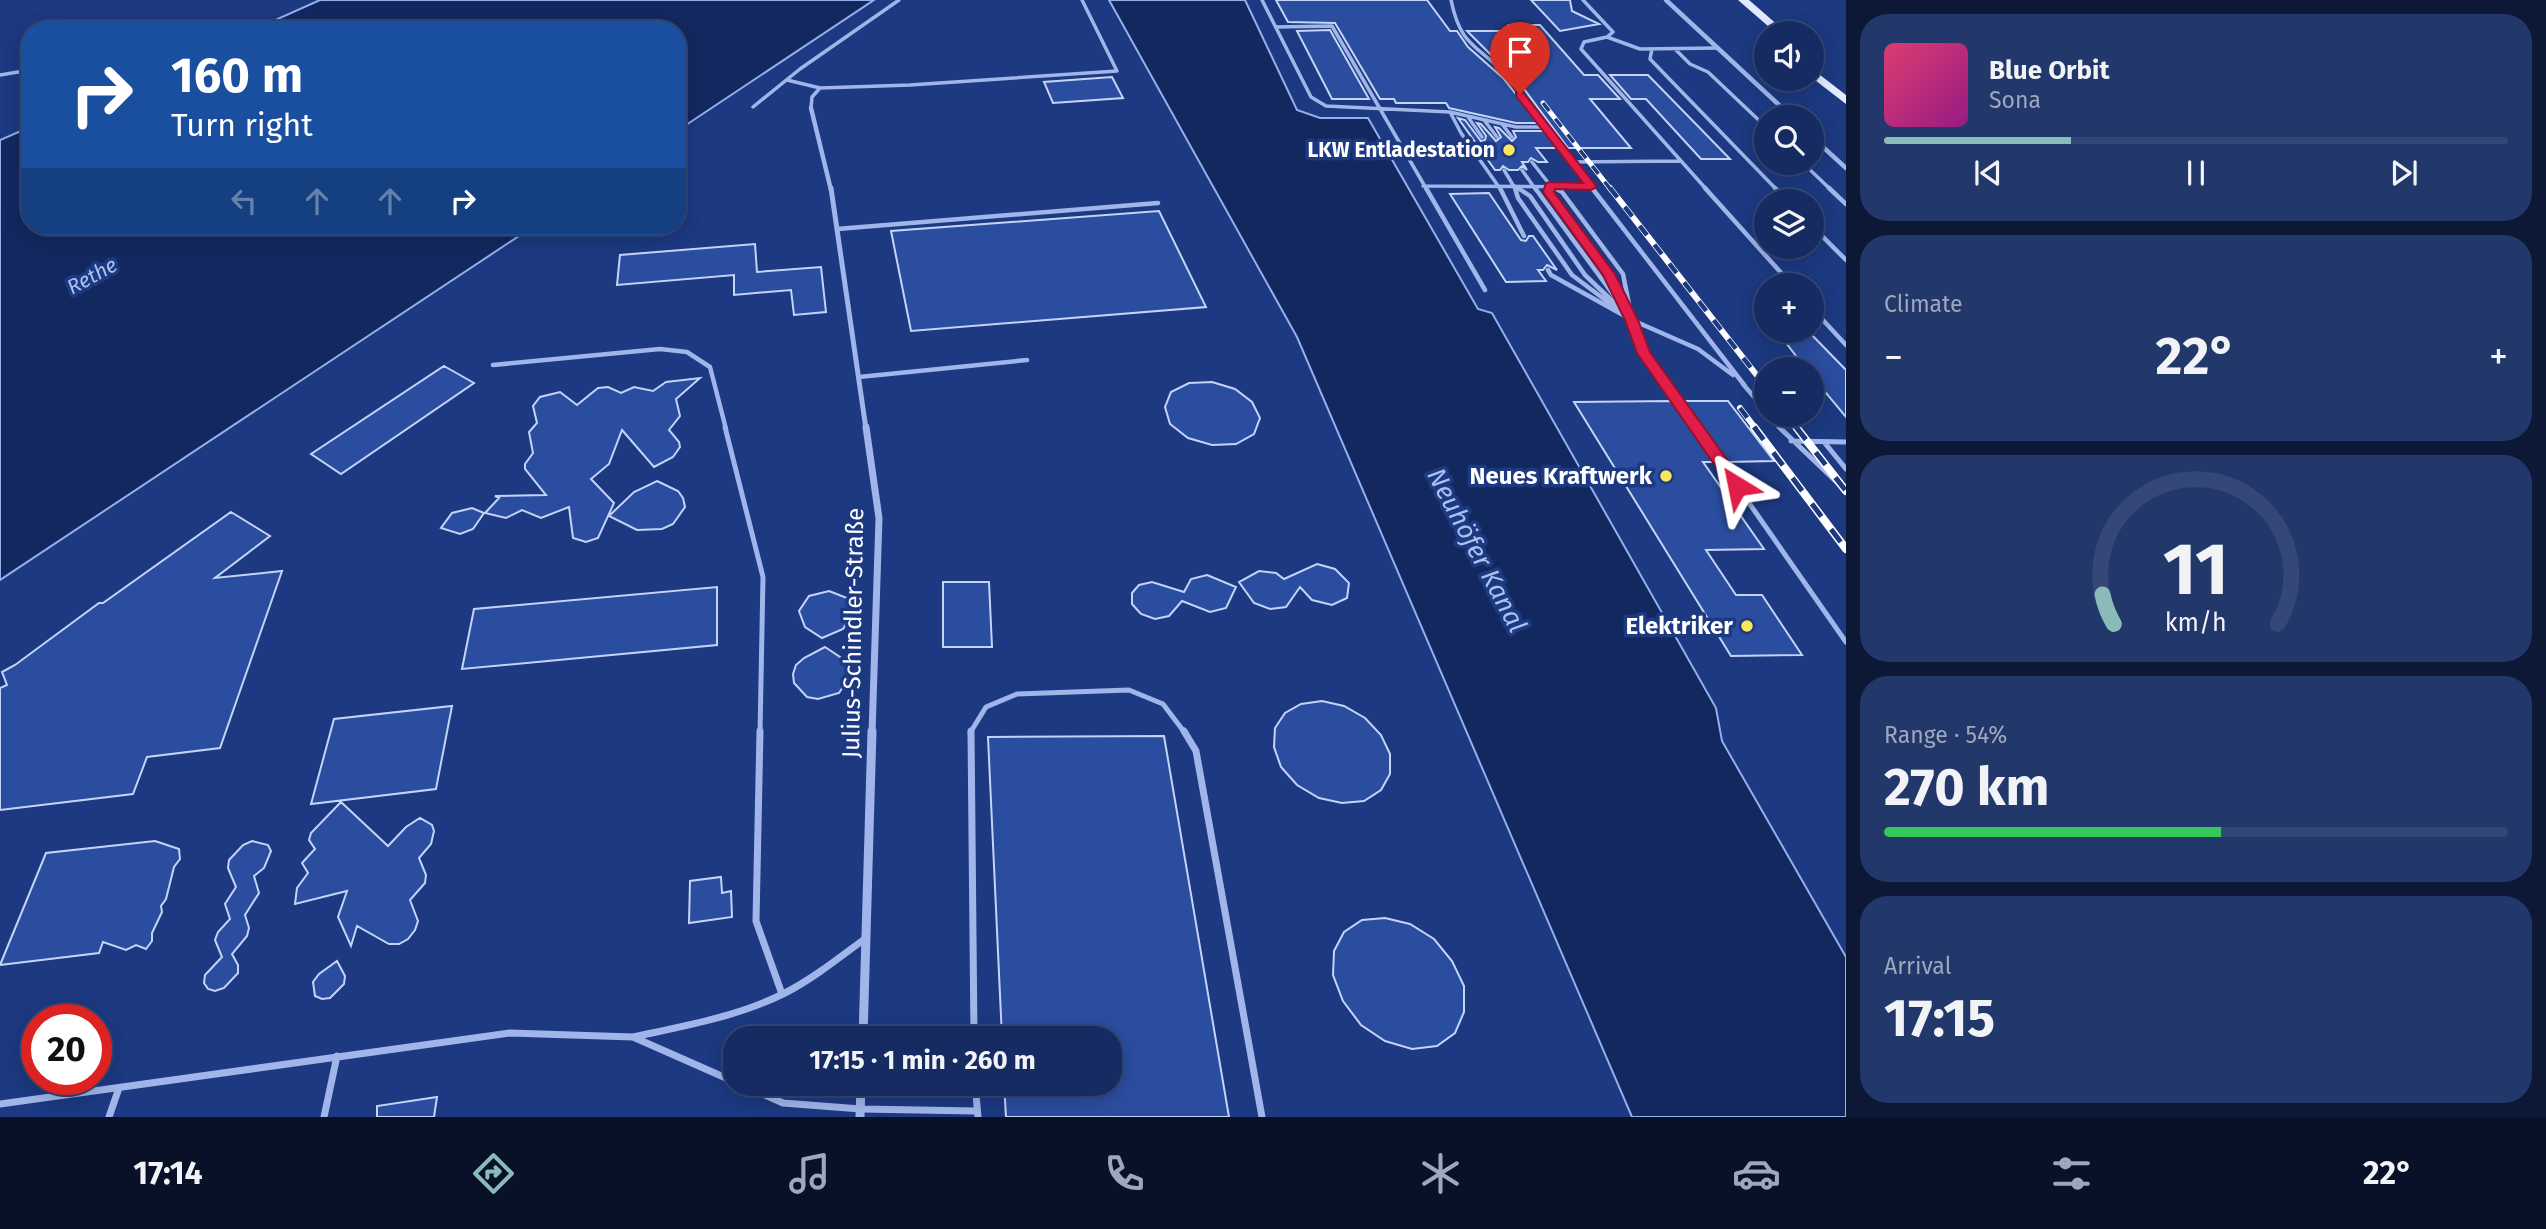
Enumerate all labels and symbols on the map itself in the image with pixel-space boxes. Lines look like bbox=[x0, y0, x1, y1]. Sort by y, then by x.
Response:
pin bbox=[1490, 22, 1550, 94]
place label: LKW Entladestation bbox=[1308, 137, 1495, 163]
marker: LKW Entladestation bbox=[1501, 142, 1517, 158]
water label: Rethe bbox=[62, 252, 122, 300]
position arrow bbox=[1700, 449, 1774, 523]
place label: Neues Kraftwerk bbox=[1470, 462, 1653, 490]
water label: Neuhöfer Kanal bbox=[1420, 463, 1533, 638]
marker: Neues Kraftwerk bbox=[1658, 468, 1674, 484]
street label: Julius-Schindler-Straße bbox=[837, 508, 869, 758]
place label: Elektriker bbox=[1626, 612, 1733, 640]
marker: Elektriker bbox=[1739, 618, 1755, 634]
speed limit sign: 20 bbox=[21, 1004, 112, 1095]

